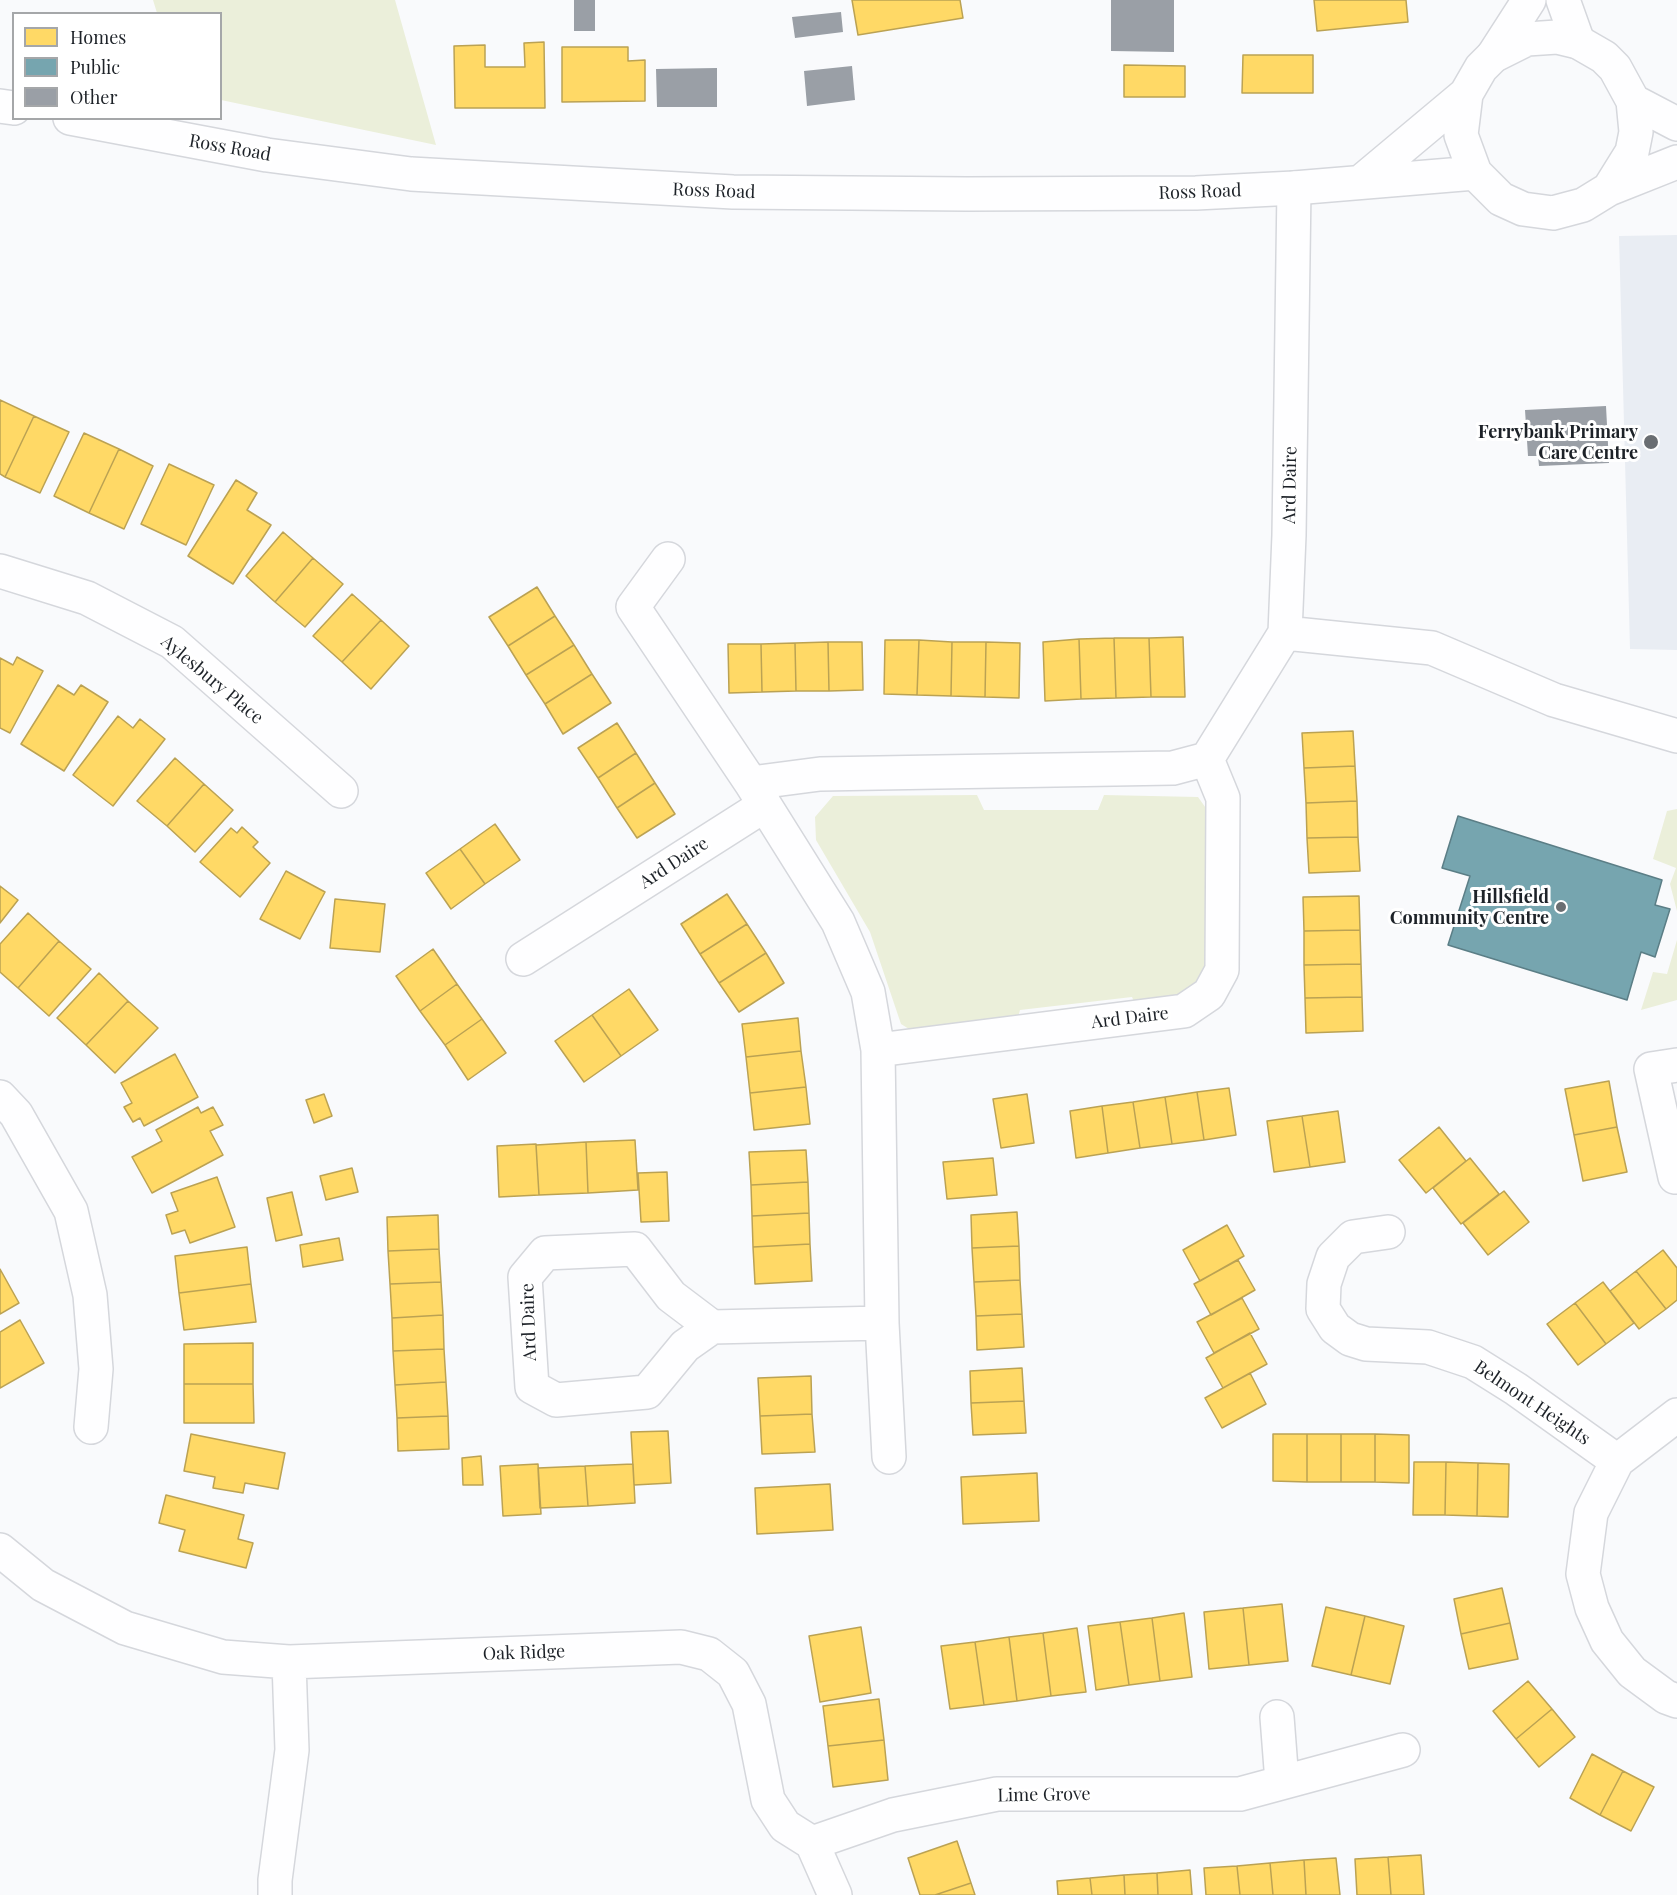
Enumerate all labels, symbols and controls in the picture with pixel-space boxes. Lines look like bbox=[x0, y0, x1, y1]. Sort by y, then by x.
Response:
legend bbox=[12, 12, 222, 120]
text: Homes bbox=[70, 25, 126, 49]
text: Public bbox=[70, 55, 120, 79]
text: Other bbox=[70, 85, 117, 109]
street label: Ross Road bbox=[187, 130, 273, 166]
street label: Ross Road bbox=[672, 179, 756, 203]
street label: Ross Road bbox=[1158, 180, 1242, 204]
place label: Ferrybank Primary Care Centre bbox=[1478, 421, 1638, 464]
marker: Ferrybank Primary Care Centre bbox=[1642, 433, 1660, 451]
street label: Ard Daire bbox=[1279, 446, 1301, 524]
street label: Aylesbury Place bbox=[157, 631, 267, 729]
street label: Ard Daire bbox=[635, 833, 713, 893]
place label: Hillsfield Community Centre bbox=[1390, 886, 1549, 928]
marker: Hillsfield Community Centre bbox=[1554, 900, 1568, 914]
street label: Ard Daire bbox=[1090, 1003, 1170, 1033]
street label: Ard Daire bbox=[517, 1283, 541, 1361]
street label: Belmont Heights bbox=[1470, 1356, 1594, 1450]
street label: Oak Ridge bbox=[482, 1641, 566, 1665]
street label: Lime Grove bbox=[997, 1783, 1091, 1807]

